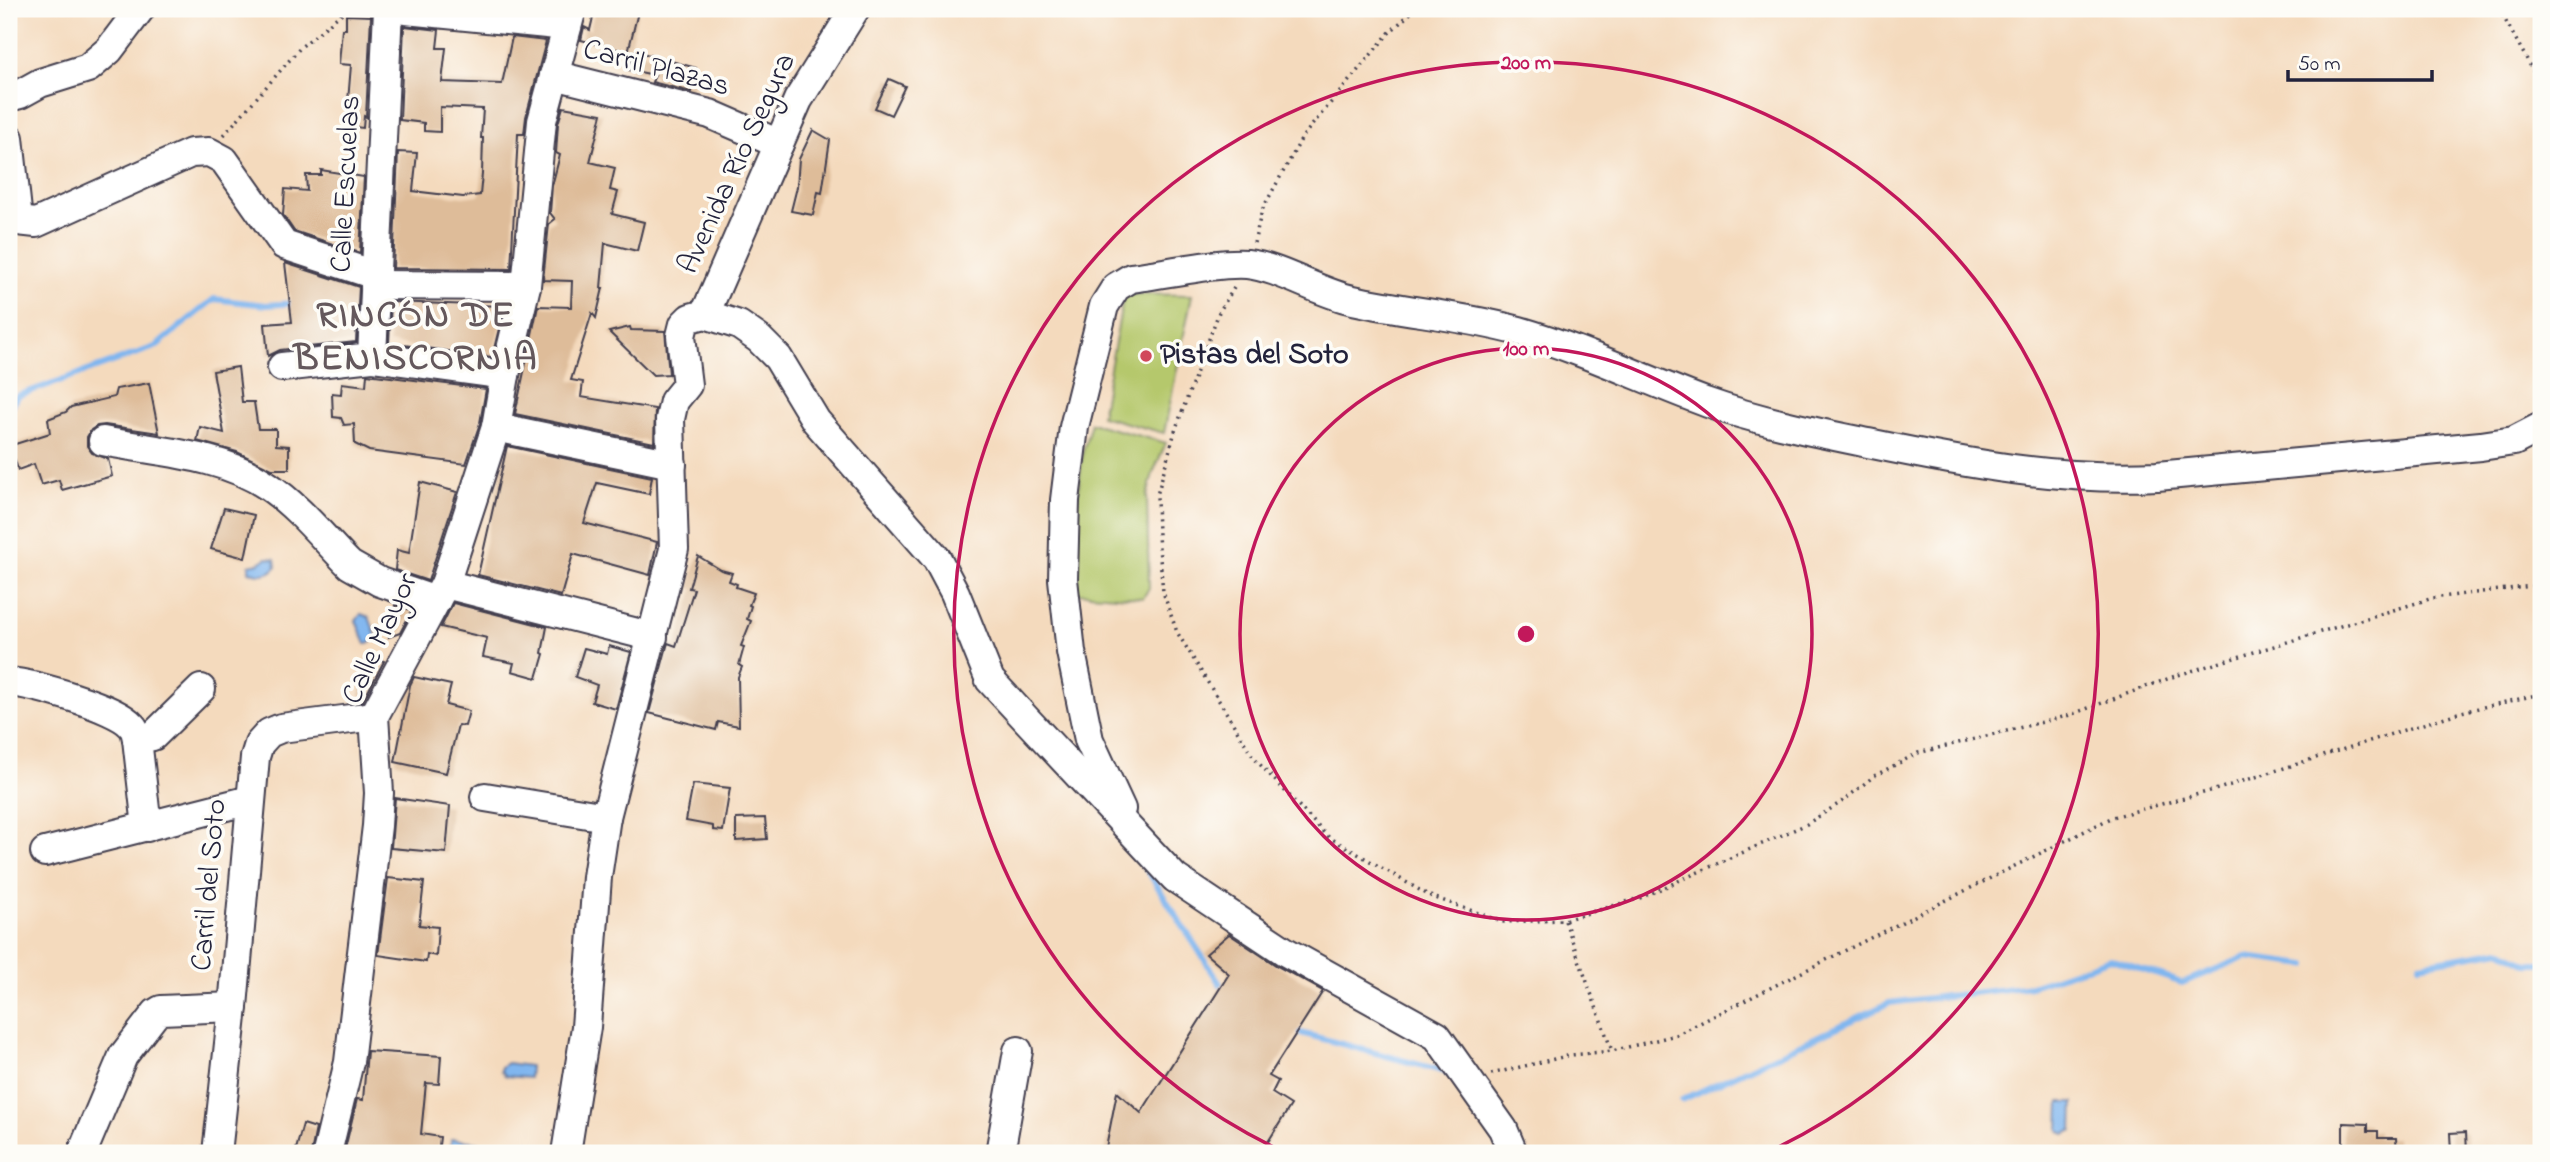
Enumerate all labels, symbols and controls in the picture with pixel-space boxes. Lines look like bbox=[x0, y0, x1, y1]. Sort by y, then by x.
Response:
street label: Carril Plazas bbox=[578, 28, 734, 110]
scale bar bbox=[2288, 38, 2431, 82]
street label: Avenida Río Segura bbox=[668, 46, 808, 282]
text: 200 m bbox=[1500, 49, 1551, 79]
text: 50 m bbox=[2298, 50, 2341, 80]
street label: Calle Escuelas bbox=[320, 94, 374, 274]
district label: RINCÓN DE BENISCORNIA bbox=[292, 290, 538, 387]
place label: Pistas del Soto bbox=[1160, 334, 1349, 378]
text: 100 m bbox=[1503, 335, 1549, 365]
marker: Pistas del Soto bbox=[1138, 348, 1154, 364]
street label: Calle Mayor bbox=[331, 565, 431, 712]
centre of rings bbox=[1514, 622, 1538, 646]
street label: Carril del Soto bbox=[181, 797, 239, 973]

